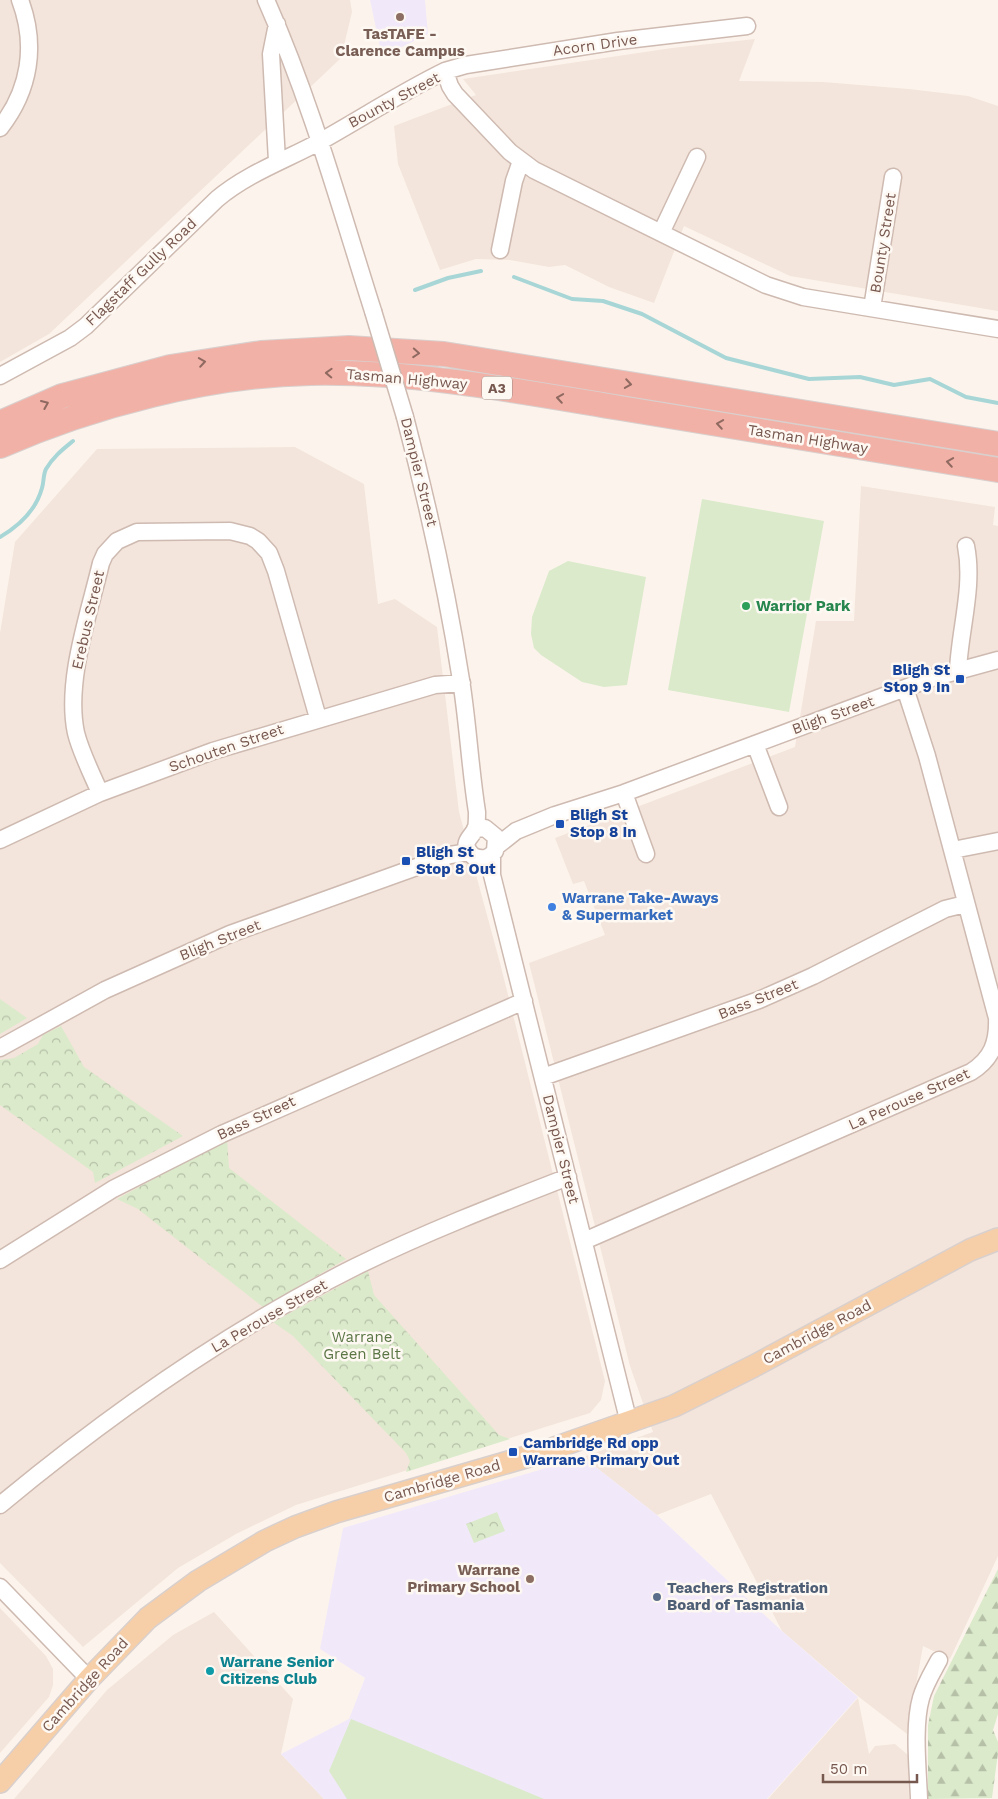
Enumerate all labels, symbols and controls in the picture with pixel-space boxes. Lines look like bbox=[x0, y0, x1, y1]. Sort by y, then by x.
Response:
marker: TasTAFE - Clarence Campus bbox=[394, 11, 406, 23]
place label: TasTAFE - Clarence Campus bbox=[335, 25, 465, 60]
street label: Acorn Drive bbox=[552, 30, 638, 60]
street label: Bounty Street bbox=[345, 68, 444, 132]
street label: Bounty Street bbox=[866, 191, 900, 294]
street label: Flagstaff Gully Road bbox=[82, 214, 200, 330]
one-way arrow bbox=[412, 347, 420, 358]
one-way arrow bbox=[197, 358, 206, 368]
street label: Tasman Highway bbox=[346, 365, 469, 393]
one-way arrow bbox=[325, 368, 333, 379]
road number: A3 bbox=[482, 376, 512, 399]
one-way arrow bbox=[625, 378, 633, 389]
one-way arrow bbox=[556, 393, 565, 403]
one-way arrow bbox=[40, 399, 49, 410]
street label: Dampier Street bbox=[397, 416, 441, 529]
one-way arrow bbox=[716, 420, 725, 430]
street label: Tasman Highway bbox=[747, 421, 870, 457]
one-way arrow bbox=[945, 457, 953, 468]
street label: Erebus Street bbox=[68, 568, 108, 671]
place label: Warrior Park bbox=[756, 597, 851, 615]
marker: Warrior Park bbox=[740, 600, 752, 612]
place label: Bligh St Stop 9 In bbox=[884, 661, 950, 696]
marker: Bligh St Stop 9 In bbox=[954, 673, 966, 685]
street label: Bligh Street bbox=[790, 692, 877, 738]
street label: Schouten Street bbox=[166, 720, 286, 776]
place label: Bligh St Stop 8 In bbox=[570, 806, 637, 841]
marker: Bligh St Stop 8 In bbox=[554, 818, 566, 830]
place label: Bligh St Stop 8 Out bbox=[416, 843, 496, 878]
marker: Bligh St Stop 8 Out bbox=[400, 855, 412, 867]
place label: Warrane Take-Aways & Supermarket bbox=[562, 889, 718, 924]
marker: Warrane Take-Aways & Supermarket bbox=[546, 901, 558, 913]
street label: Bligh Street bbox=[177, 915, 264, 964]
street label: Bass Street bbox=[716, 975, 801, 1023]
street label: La Perouse Street bbox=[846, 1064, 973, 1134]
street label: Bass Street bbox=[214, 1092, 299, 1144]
street label: Dampier Street bbox=[539, 1093, 583, 1206]
street label: La Perouse Street bbox=[208, 1275, 331, 1357]
street label: Cambridge Road bbox=[760, 1296, 874, 1368]
park label: Warrane Green Belt bbox=[323, 1328, 401, 1363]
place label: Cambridge Rd opp Warrane Primary Out bbox=[523, 1434, 680, 1469]
marker: Cambridge Rd opp Warrane Primary Out bbox=[507, 1446, 519, 1458]
street label: Cambridge Road bbox=[382, 1456, 502, 1506]
place label: Warrane Primary School bbox=[407, 1561, 520, 1596]
marker: Warrane Primary School bbox=[524, 1573, 536, 1585]
place label: Teachers Registration Board of Tasmania bbox=[667, 1579, 828, 1614]
marker: Teachers Registration Board of Tasmania bbox=[651, 1591, 663, 1603]
street label: Cambridge Road bbox=[38, 1634, 132, 1736]
place label: Warrane Senior Citizens Club bbox=[220, 1653, 335, 1688]
marker: Warrane Senior Citizens Club bbox=[204, 1665, 216, 1677]
scale bar bbox=[823, 1752, 917, 1784]
text: 50 m bbox=[830, 1760, 867, 1778]

